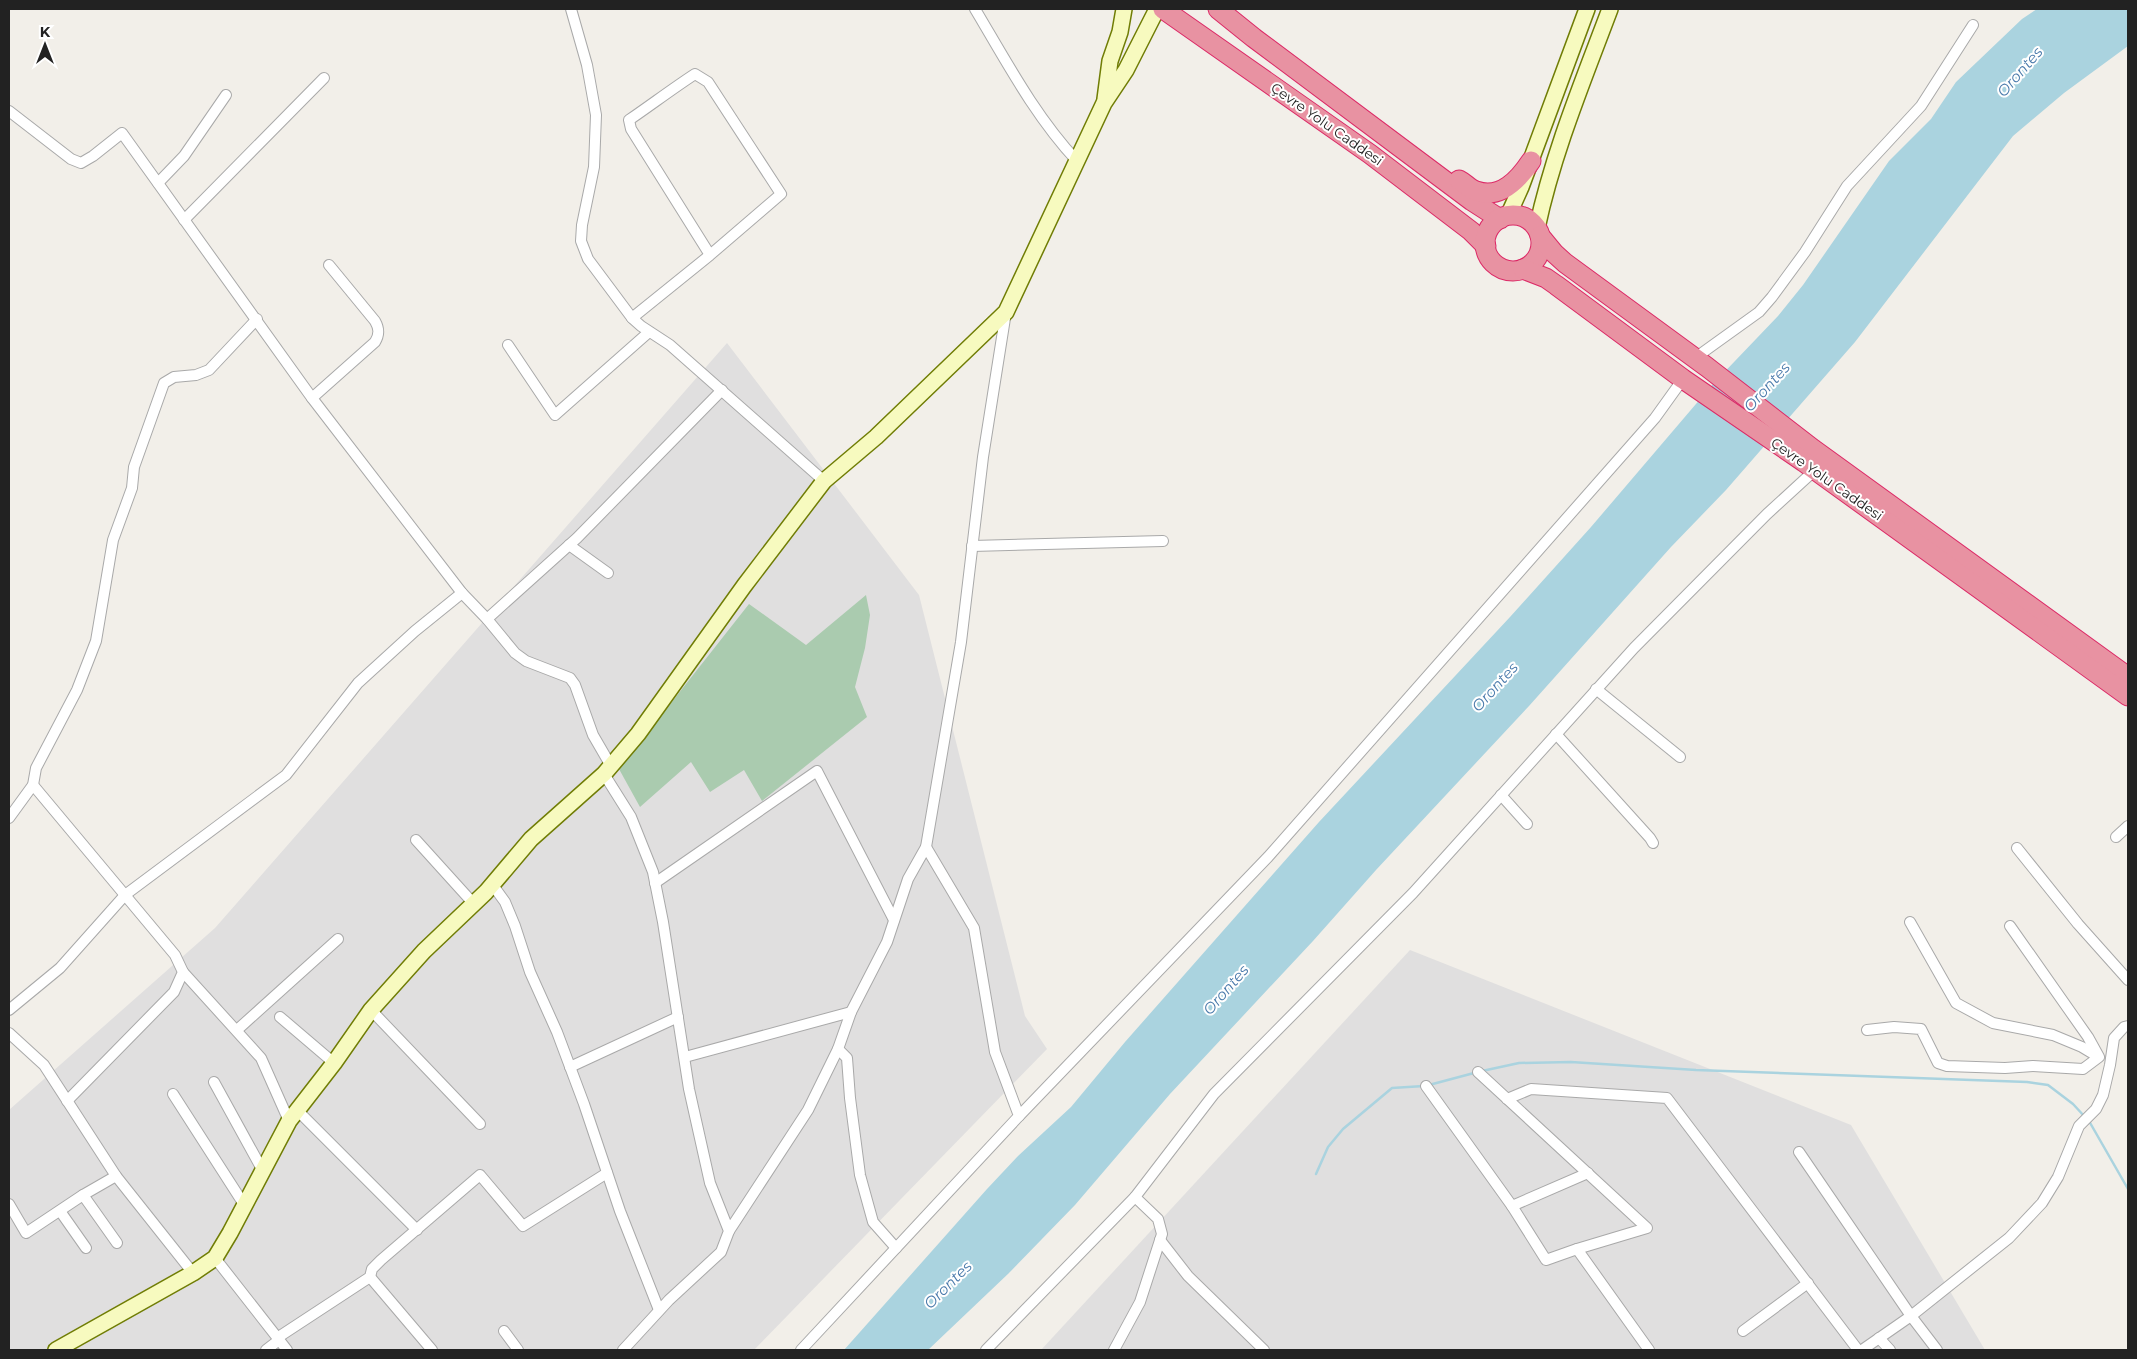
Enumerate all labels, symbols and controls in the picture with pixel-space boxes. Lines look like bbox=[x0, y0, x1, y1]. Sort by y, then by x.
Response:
north arrow bbox=[20, 20, 70, 70]
text: K bbox=[40, 23, 51, 41]
water label: Orontes bbox=[1993, 42, 2047, 101]
street label: Çevre Yolu Caddesi bbox=[1267, 79, 1387, 169]
water label: Orontes bbox=[1739, 357, 1794, 415]
street label: Çevre Yolu Caddesi bbox=[1767, 434, 1887, 524]
water label: Orontes bbox=[1467, 657, 1522, 715]
water label: Orontes bbox=[1199, 960, 1253, 1019]
water label: Orontes bbox=[920, 1256, 976, 1313]

